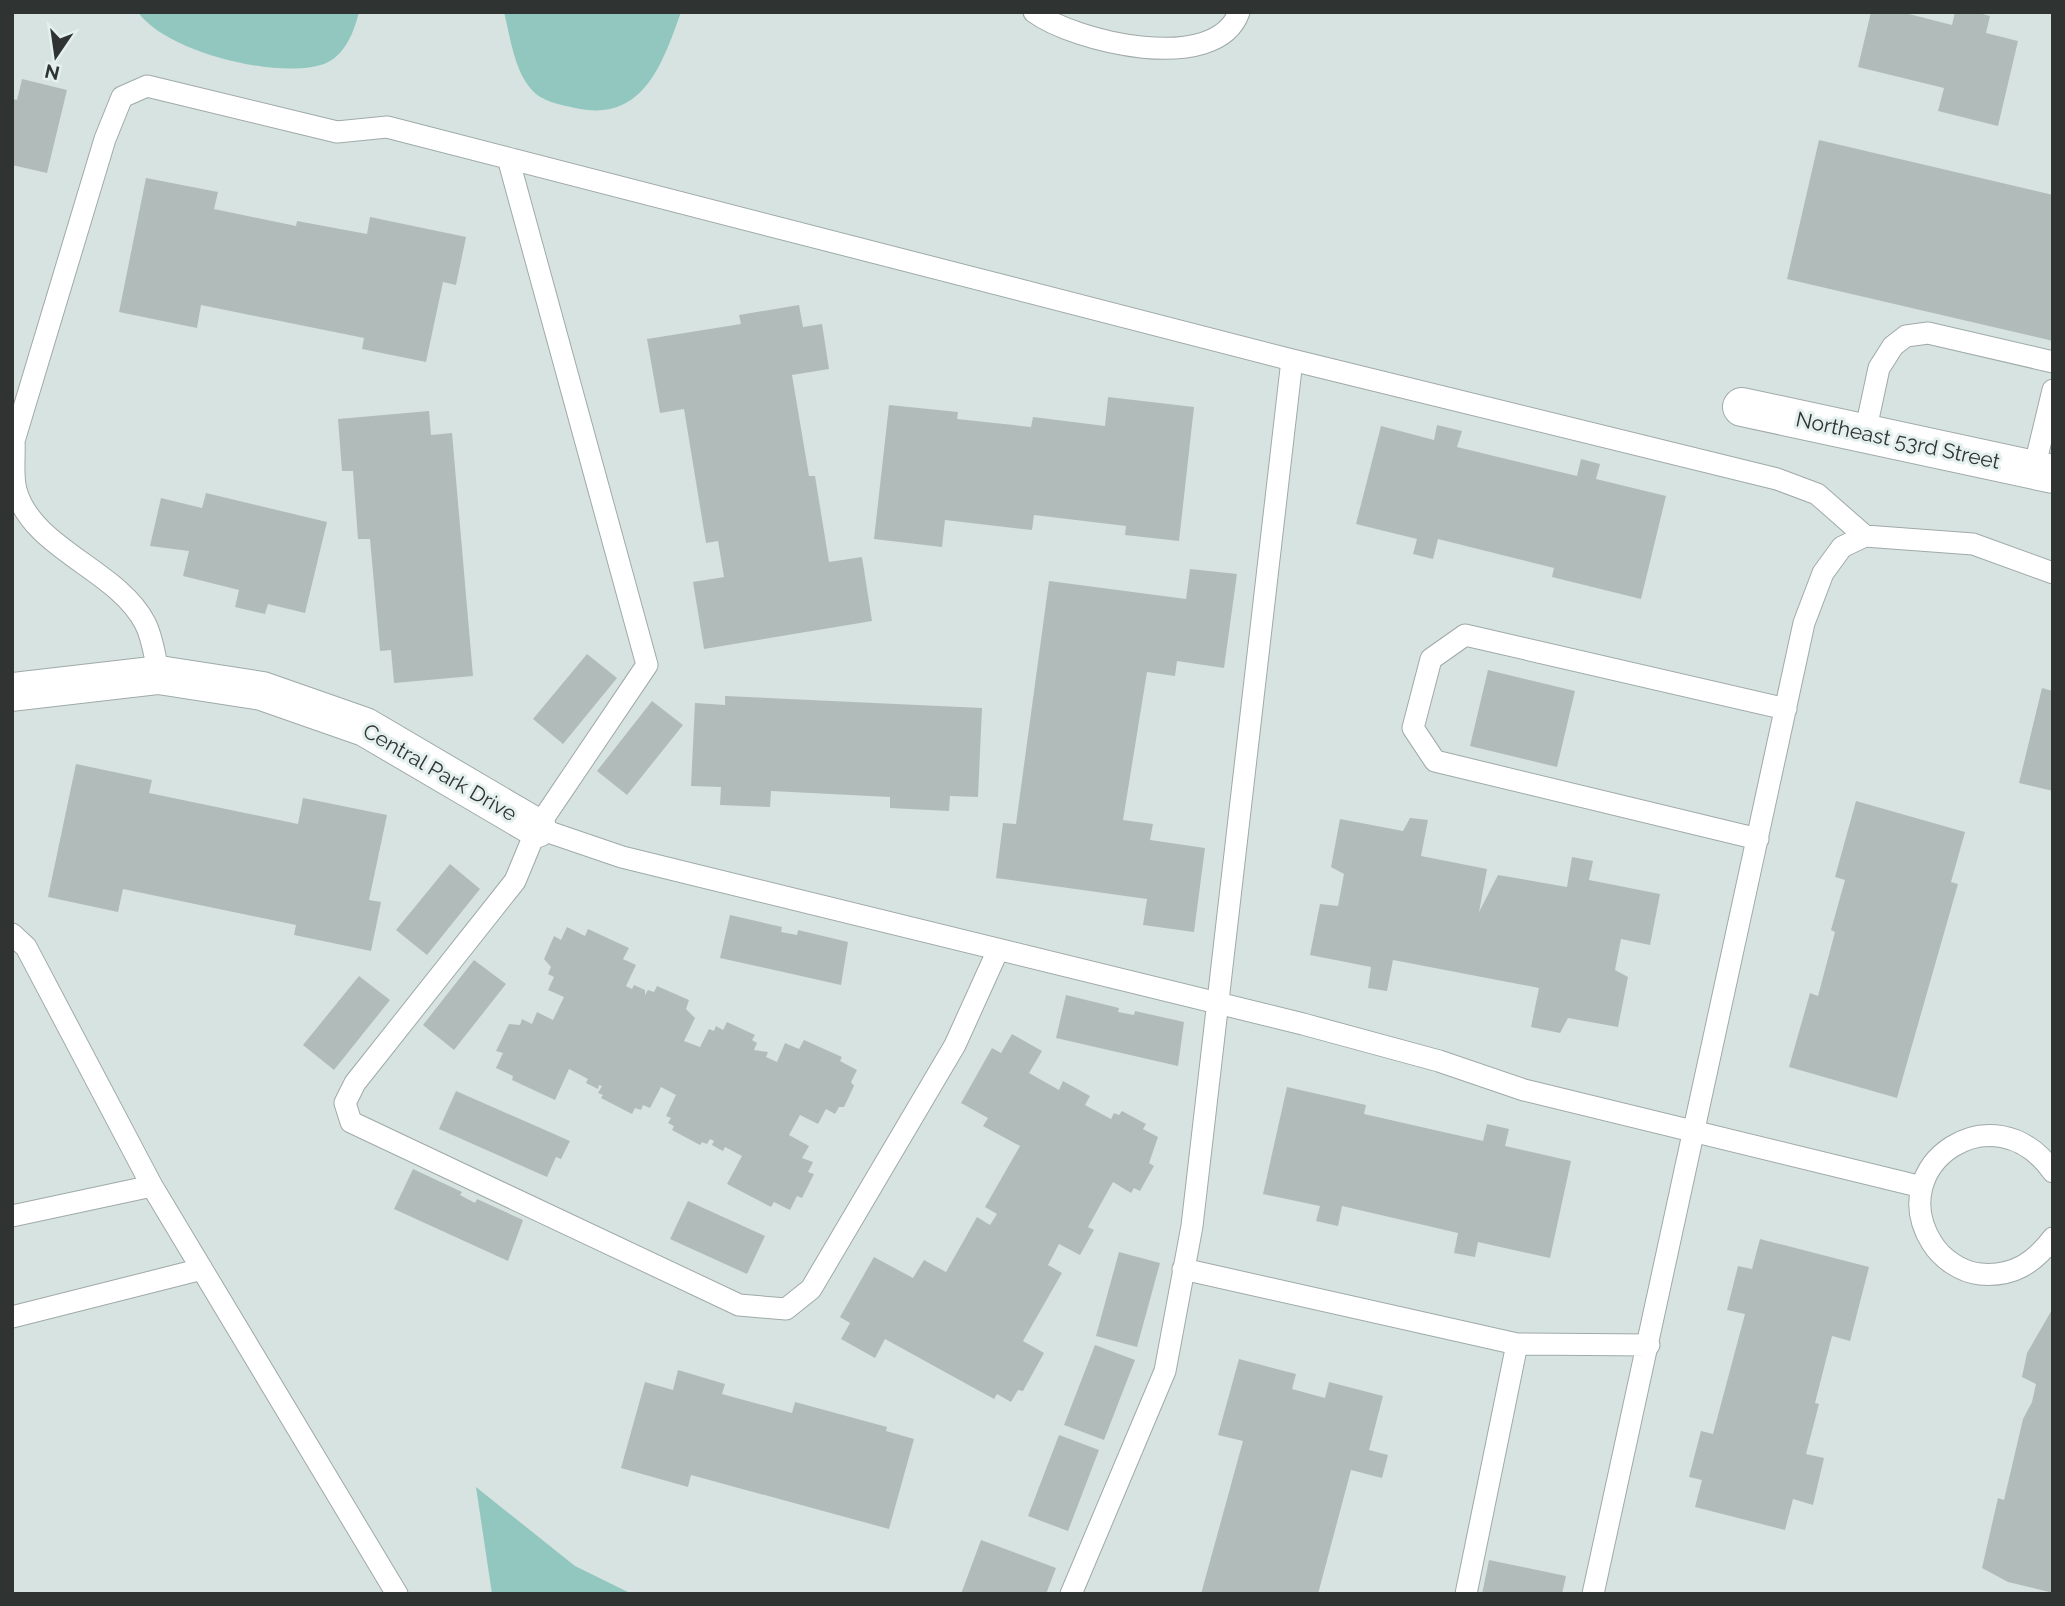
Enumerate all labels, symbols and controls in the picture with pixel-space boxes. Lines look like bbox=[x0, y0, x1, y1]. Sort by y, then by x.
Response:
north arrow bbox=[21, 21, 91, 91]
text: N bbox=[43, 60, 62, 85]
street label: Northeast 53rd Street bbox=[1794, 406, 2002, 474]
street label: Central Park Drive bbox=[359, 718, 521, 826]

